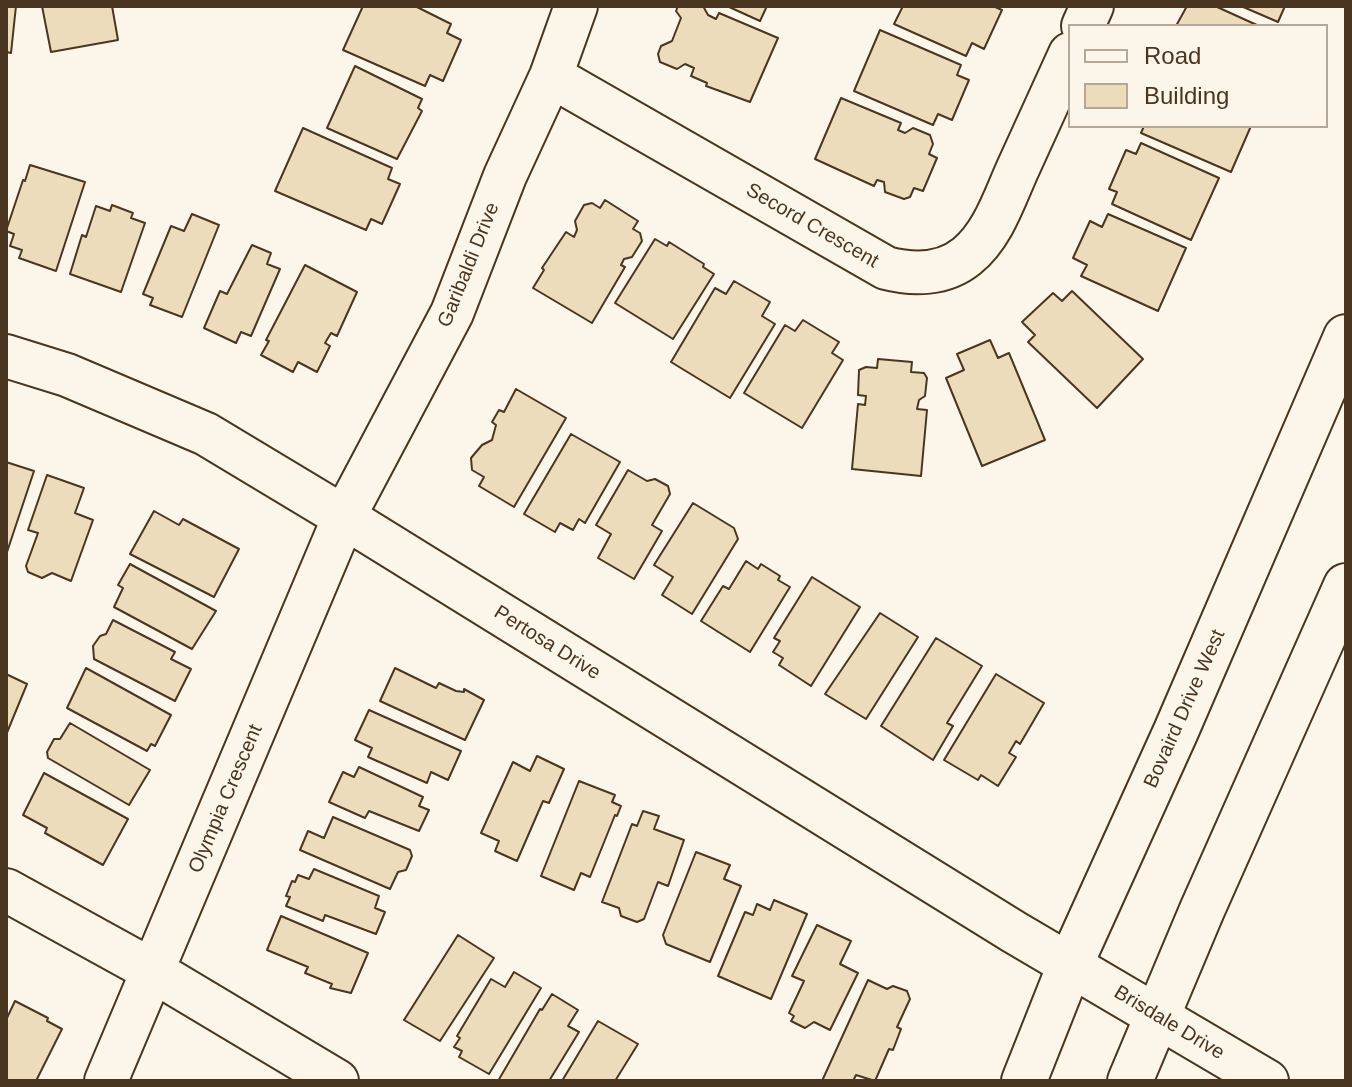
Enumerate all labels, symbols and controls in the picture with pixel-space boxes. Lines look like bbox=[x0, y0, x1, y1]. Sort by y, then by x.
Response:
legend bbox=[1068, 24, 1328, 128]
text: Road bbox=[1144, 42, 1201, 69]
text: Building bbox=[1144, 82, 1229, 109]
street label: Secord Crescent bbox=[742, 178, 882, 274]
street label: Garibaldi Drive bbox=[433, 199, 505, 331]
street label: Pertosa Drive bbox=[489, 601, 605, 685]
street label: Bovaird Drive West bbox=[1139, 626, 1231, 792]
street label: Olympia Crescent bbox=[184, 721, 268, 877]
street label: Brisdale Drive bbox=[1109, 981, 1229, 1065]

